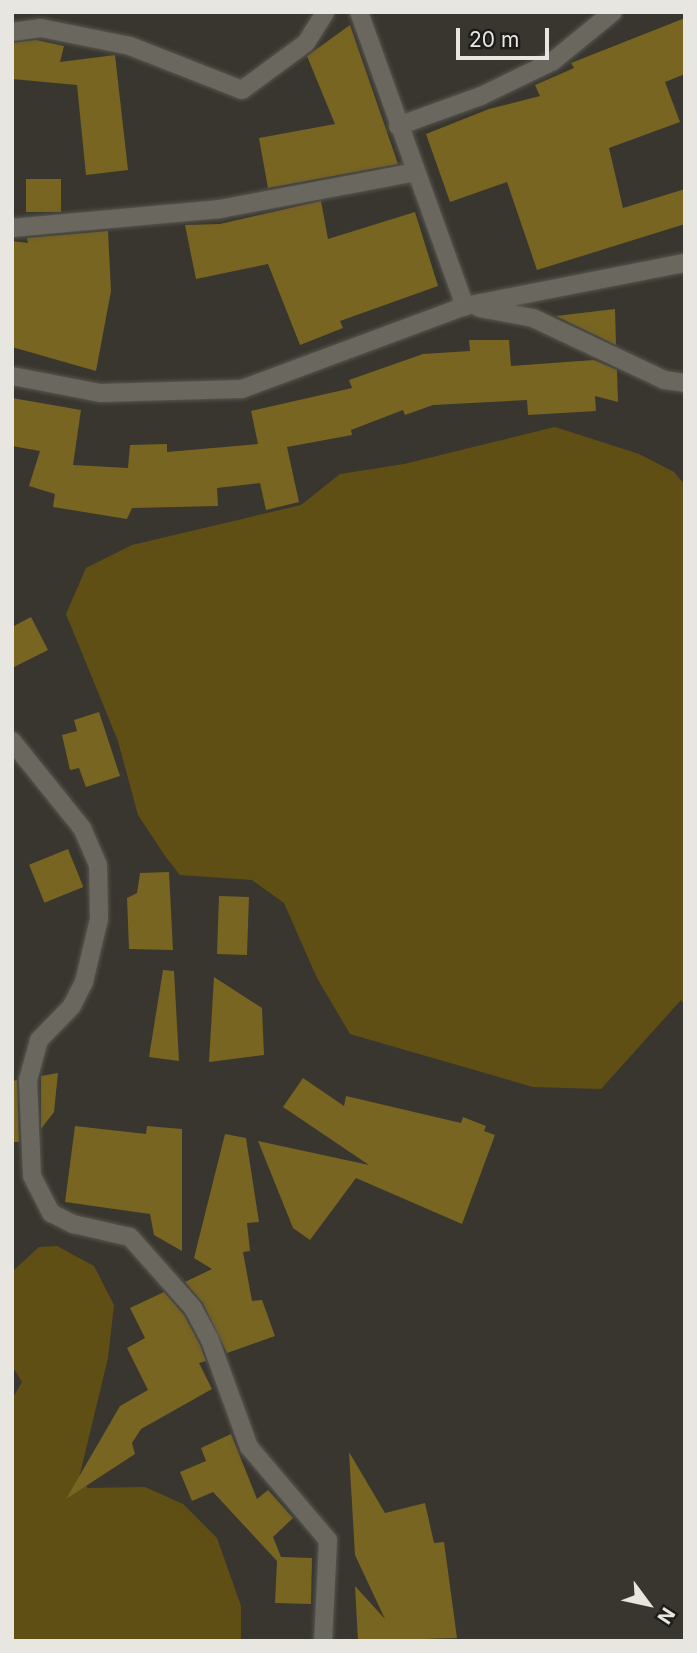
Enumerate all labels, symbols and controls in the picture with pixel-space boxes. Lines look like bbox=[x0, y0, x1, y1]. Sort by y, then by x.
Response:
scale bar bbox=[459, 14, 552, 58]
text: 20 m bbox=[469, 27, 519, 52]
north arrow bbox=[613, 1569, 683, 1639]
text: N bbox=[652, 1603, 680, 1628]

